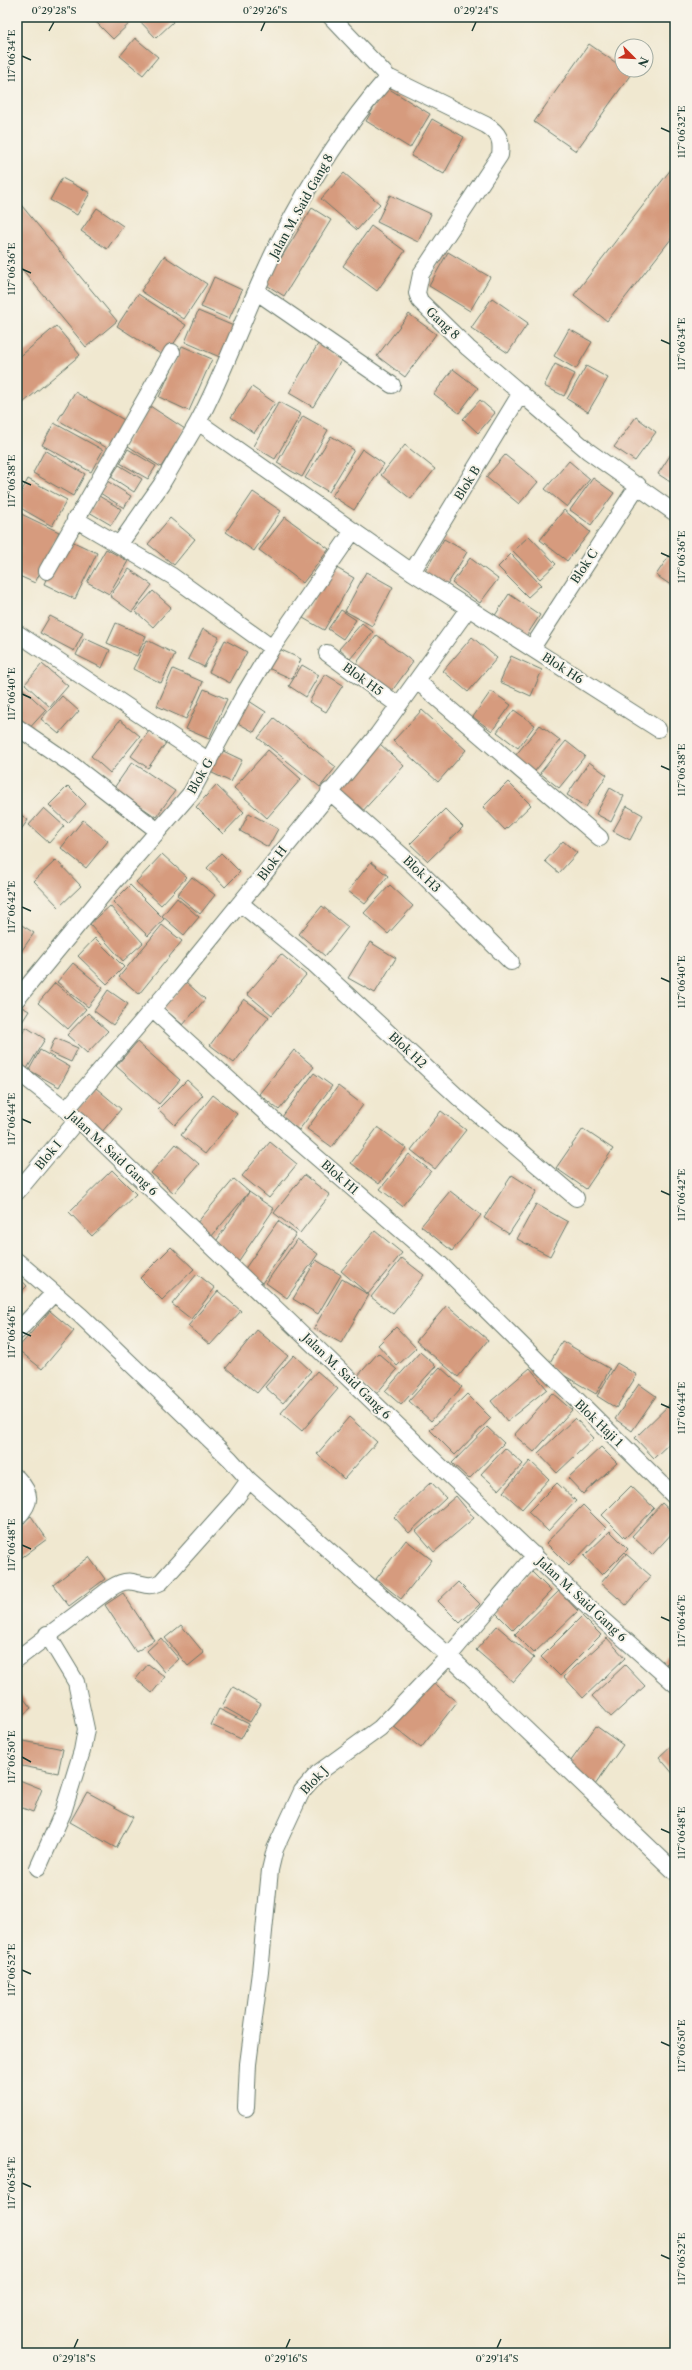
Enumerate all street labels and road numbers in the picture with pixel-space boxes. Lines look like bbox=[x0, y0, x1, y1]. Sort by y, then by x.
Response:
street label: Jalan M. Said Gang 8 bbox=[265, 151, 336, 263]
street label: Gang 8 bbox=[423, 304, 463, 342]
street label: Blok B bbox=[451, 463, 483, 503]
street label: Blok C bbox=[567, 546, 601, 586]
street label: Blok H6 bbox=[539, 649, 587, 687]
street label: Blok H5 bbox=[340, 659, 386, 699]
street label: Blok G bbox=[184, 755, 216, 797]
street label: Blok H bbox=[254, 843, 290, 883]
street label: Blok H3 bbox=[400, 853, 444, 895]
street label: Blok H2 bbox=[386, 1029, 430, 1071]
street label: Jalan M. Said Gang 6 bbox=[64, 1106, 161, 1198]
street label: Blok I bbox=[31, 1137, 65, 1173]
street label: Blok H1 bbox=[318, 1157, 362, 1197]
street label: Jalan M. Said Gang 6 bbox=[298, 1329, 394, 1422]
street label: Blok Haji 1 bbox=[572, 1396, 626, 1450]
street label: Jalan M. Said Gang 6 bbox=[533, 1552, 630, 1644]
street label: Blok J bbox=[297, 1763, 331, 1797]

